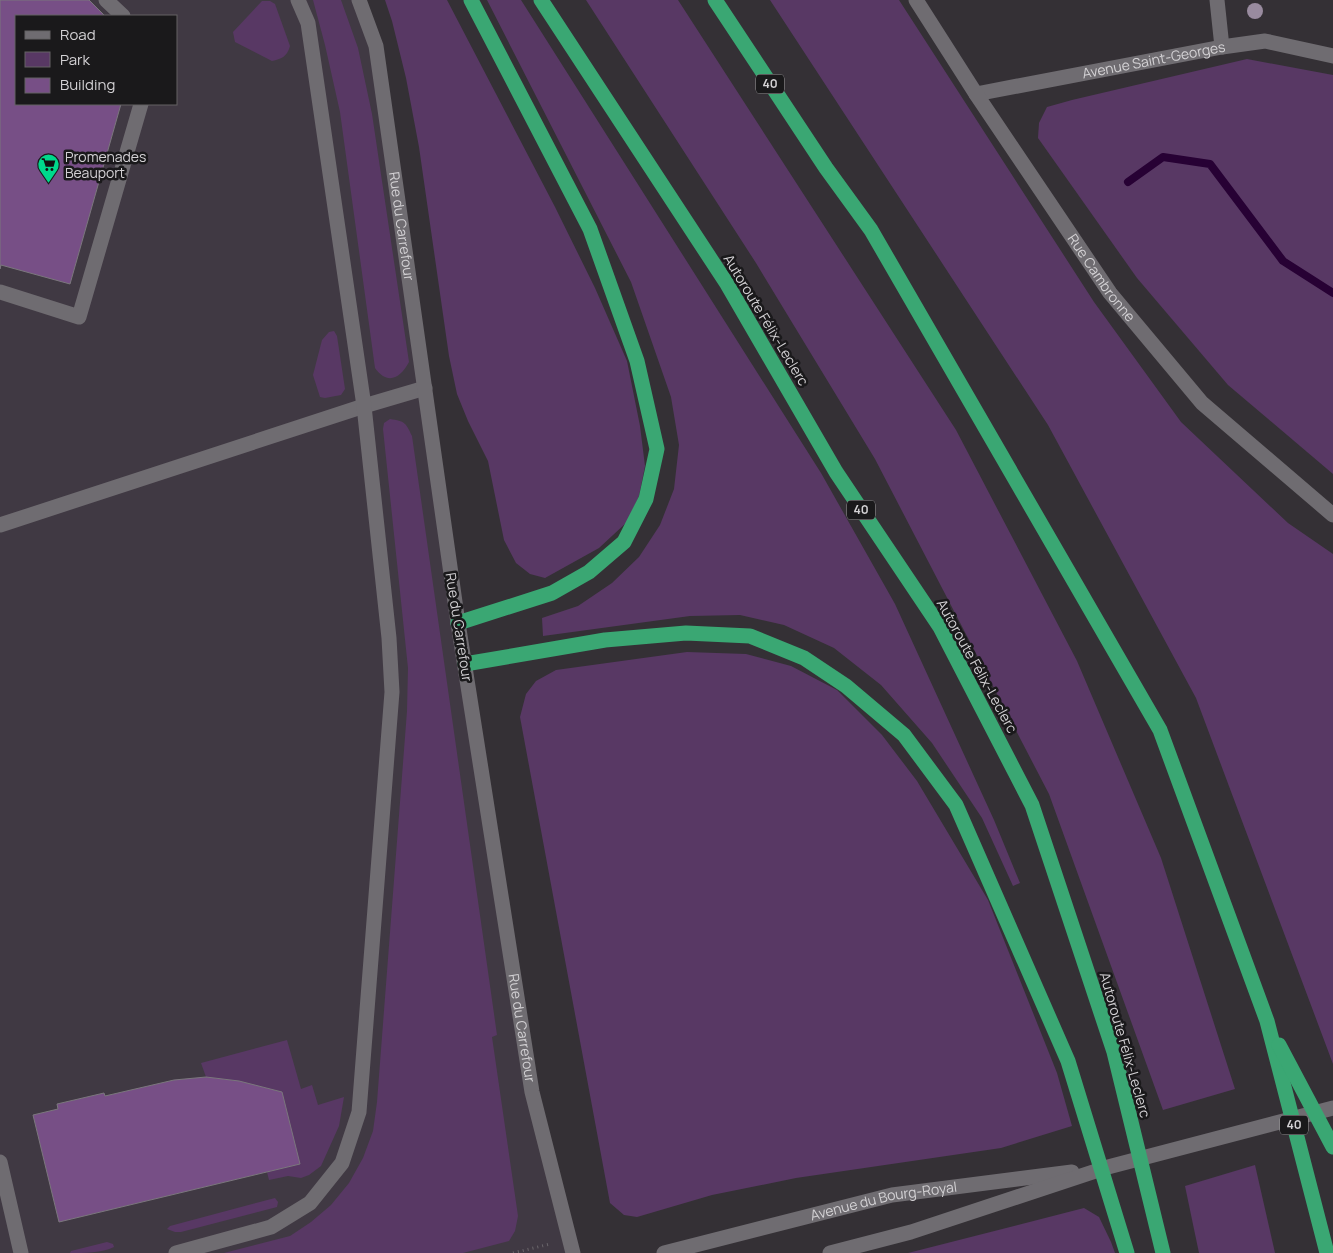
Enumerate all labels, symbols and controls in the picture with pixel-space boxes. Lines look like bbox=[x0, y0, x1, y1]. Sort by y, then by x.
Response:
legend bbox=[15, 15, 178, 105]
text: Road bbox=[60, 24, 96, 45]
street label: Avenue Saint-Georges bbox=[1081, 37, 1227, 83]
text: Park bbox=[60, 49, 90, 70]
text: Building bbox=[60, 74, 115, 95]
road number: 40 bbox=[756, 74, 784, 94]
place label: Promenades Beauport bbox=[65, 147, 146, 182]
supermarket icon: Promenades Beauport bbox=[37, 153, 61, 184]
street label: Rue du Carrefour bbox=[385, 170, 419, 282]
street label: Rue Cambronne bbox=[1064, 230, 1140, 325]
street label: Autoroute Félix-Leclerc bbox=[720, 250, 813, 389]
road number: 40 bbox=[847, 500, 875, 520]
street label: Rue du Carrefour bbox=[442, 571, 477, 683]
street label: Autoroute Félix-Leclerc bbox=[933, 595, 1022, 736]
street label: Autoroute Félix-Leclerc bbox=[1096, 970, 1155, 1120]
street label: Rue du Carrefour bbox=[504, 972, 540, 1084]
road number: 40 bbox=[1280, 1116, 1308, 1134]
street label: Avenue du Bourg-Royal bbox=[808, 1177, 958, 1224]

